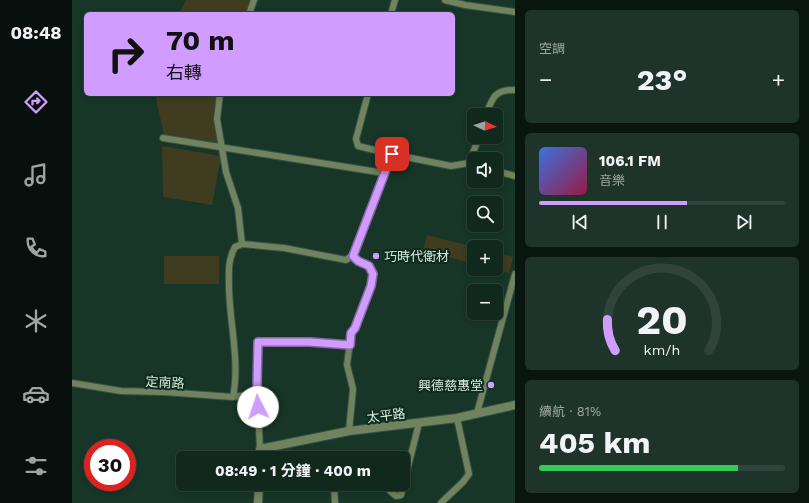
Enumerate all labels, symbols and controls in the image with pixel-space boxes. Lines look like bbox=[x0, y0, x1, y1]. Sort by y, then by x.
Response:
text: 08:48 bbox=[10, 22, 62, 43]
text: 70 m bbox=[166, 24, 235, 57]
icon: right bbox=[100, 28, 152, 80]
text: 空調 bbox=[539, 41, 565, 56]
text: 右轉 bbox=[166, 62, 202, 83]
text: 23° bbox=[637, 62, 687, 97]
text: − bbox=[539, 67, 552, 92]
text: + bbox=[772, 67, 785, 92]
icon: directions bbox=[22, 88, 50, 116]
north arrow bbox=[467, 108, 503, 144]
map controls bbox=[467, 108, 503, 320]
pin bbox=[375, 137, 409, 171]
icon: arrive bbox=[381, 143, 403, 165]
button: sound bbox=[467, 152, 503, 188]
text: 106.1 FM bbox=[599, 152, 661, 170]
icon: music bbox=[22, 161, 50, 189]
text: 音樂 bbox=[599, 173, 625, 188]
button: search bbox=[467, 196, 503, 232]
icon: previous bbox=[569, 211, 591, 233]
icon: pause bbox=[651, 211, 673, 233]
icon: next bbox=[733, 211, 755, 233]
icon: phone bbox=[22, 234, 50, 262]
button: + bbox=[467, 240, 503, 276]
place label: 巧時代衛材 bbox=[384, 249, 449, 264]
marker: 巧時代衛材 bbox=[371, 251, 381, 261]
button: − bbox=[467, 284, 503, 320]
text: 20 bbox=[636, 295, 688, 344]
icon: climate bbox=[22, 307, 50, 335]
text: km/h bbox=[644, 342, 680, 358]
street label: 定南路 bbox=[145, 374, 185, 391]
place label: 興德慈惠堂 bbox=[418, 378, 483, 393]
icon: car bbox=[22, 380, 50, 408]
marker: 興德慈惠堂 bbox=[486, 380, 496, 390]
position arrow bbox=[237, 386, 279, 428]
text: 續航 · 81% bbox=[539, 404, 601, 419]
street label: 太平路 bbox=[366, 406, 406, 425]
text: 405 km bbox=[539, 425, 650, 460]
speed limit sign: 30 bbox=[84, 439, 136, 491]
icon: filters bbox=[22, 452, 50, 480]
text: 08:49 · 1 分鐘 · 400 m bbox=[215, 462, 371, 480]

